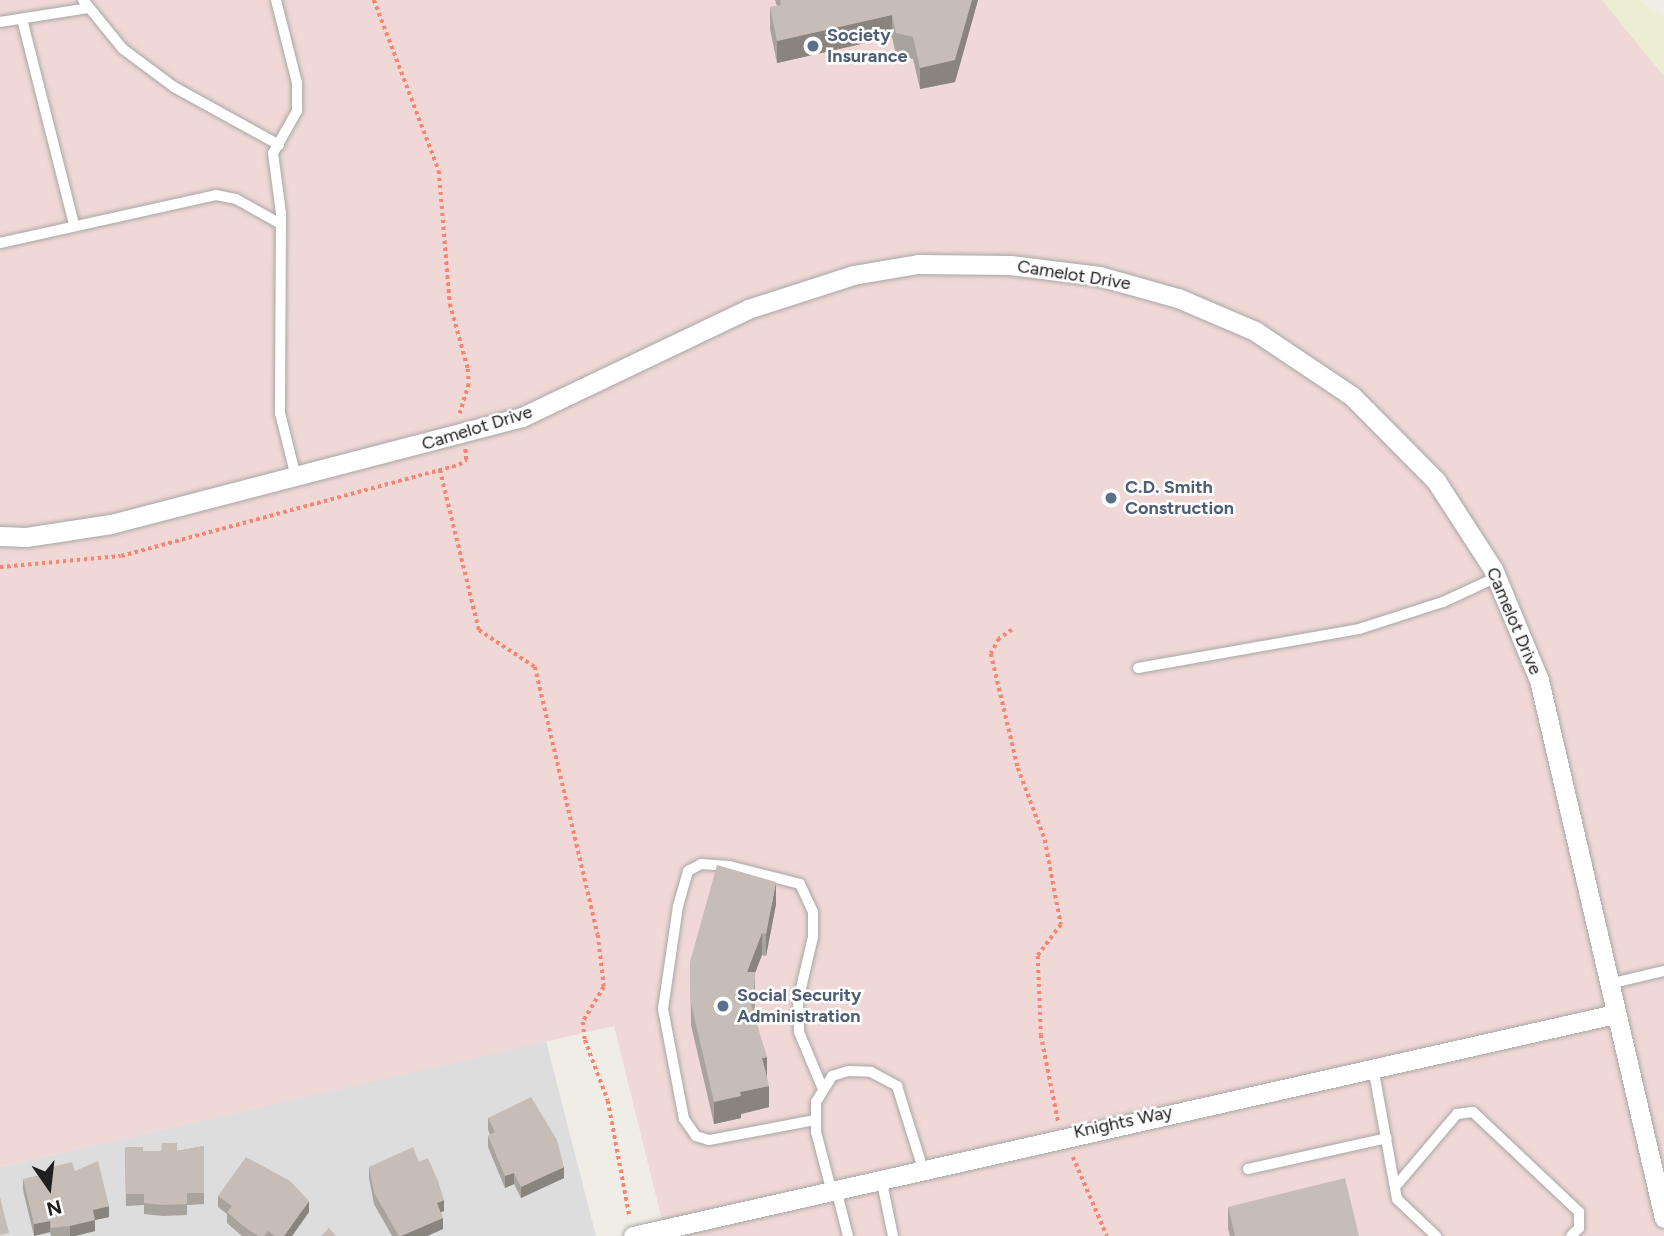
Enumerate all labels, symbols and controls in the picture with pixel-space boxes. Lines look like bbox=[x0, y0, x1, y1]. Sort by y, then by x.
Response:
place label: Society Insurance bbox=[827, 25, 907, 68]
marker: Society Insurance bbox=[805, 38, 821, 54]
street label: Camelot Drive bbox=[1016, 255, 1132, 295]
street label: Camelot Drive bbox=[419, 401, 535, 455]
place label: C.D. Smith Construction bbox=[1125, 477, 1234, 520]
marker: C.D. Smith Construction bbox=[1103, 490, 1119, 506]
street label: Camelot Drive bbox=[1482, 564, 1546, 678]
place label: Social Security Administration bbox=[737, 985, 861, 1028]
marker: Social Security Administration bbox=[715, 998, 731, 1014]
street label: Knights Way bbox=[1072, 1101, 1174, 1143]
north arrow bbox=[14, 1152, 84, 1222]
text: N bbox=[44, 1195, 64, 1221]

